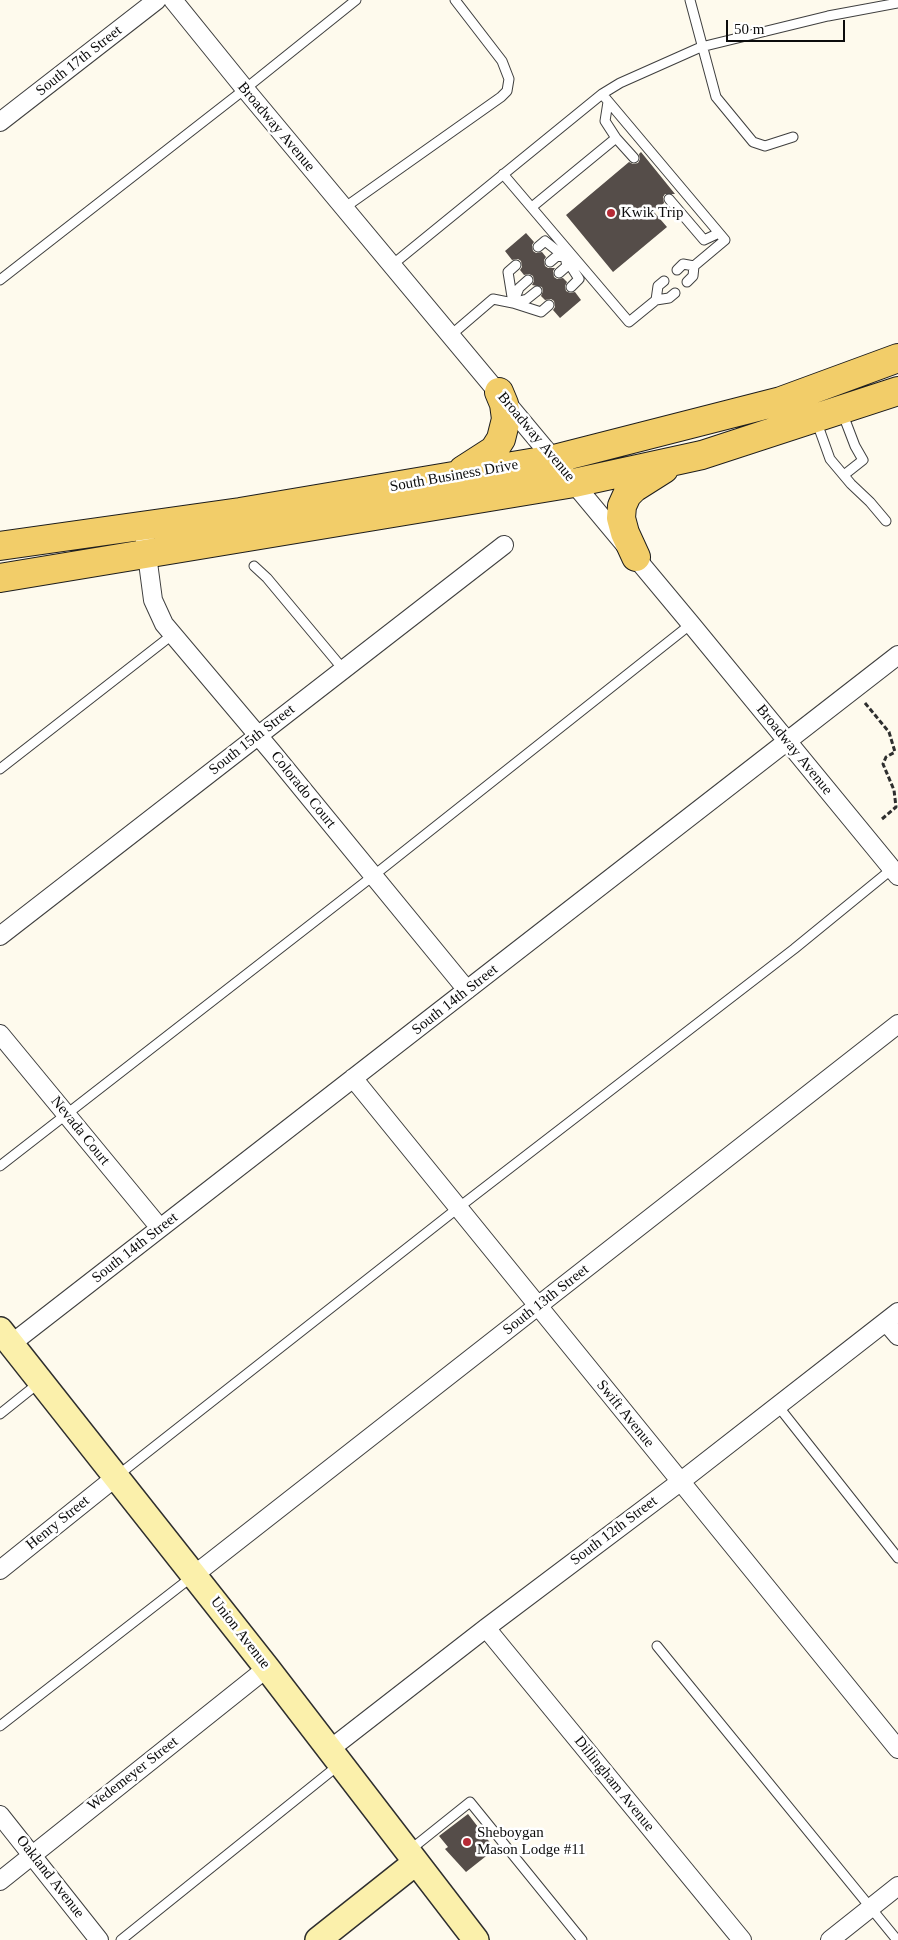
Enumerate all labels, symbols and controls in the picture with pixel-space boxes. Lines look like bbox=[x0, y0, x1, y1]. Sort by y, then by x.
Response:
scale bar bbox=[728, 10, 847, 42]
text: 50 m bbox=[734, 21, 764, 37]
street label: South 17th Street bbox=[32, 22, 126, 100]
street label: Broadway Avenue bbox=[233, 79, 319, 175]
place label: Kwik Trip bbox=[621, 204, 683, 222]
marker: Kwik Trip bbox=[605, 207, 617, 219]
street label: Broadway Avenue bbox=[493, 389, 579, 485]
street label: South Business Drive bbox=[388, 456, 520, 496]
street label: South 15th Street bbox=[205, 701, 299, 779]
street label: Broadway Avenue bbox=[752, 701, 836, 799]
street label: Colorado Court bbox=[267, 748, 339, 832]
street label: South 14th Street bbox=[408, 961, 502, 1039]
street label: Nevada Court bbox=[47, 1093, 113, 1169]
street label: South 14th Street bbox=[88, 1209, 182, 1287]
street label: South 13th Street bbox=[499, 1261, 593, 1339]
street label: Swift Avenue bbox=[592, 1377, 658, 1451]
street label: Henry Street bbox=[23, 1492, 93, 1554]
street label: South 12th Street bbox=[567, 1492, 661, 1570]
street label: Union Avenue bbox=[206, 1593, 274, 1673]
street label: Wedemeyer Street bbox=[84, 1733, 182, 1815]
street label: Dillingham Avenue bbox=[570, 1733, 658, 1835]
place label: Sheboygan Mason Lodge #11 bbox=[477, 1824, 586, 1859]
street label: Oakland Avenue bbox=[12, 1832, 88, 1922]
marker: Sheboygan Mason Lodge #11 bbox=[461, 1836, 473, 1848]

